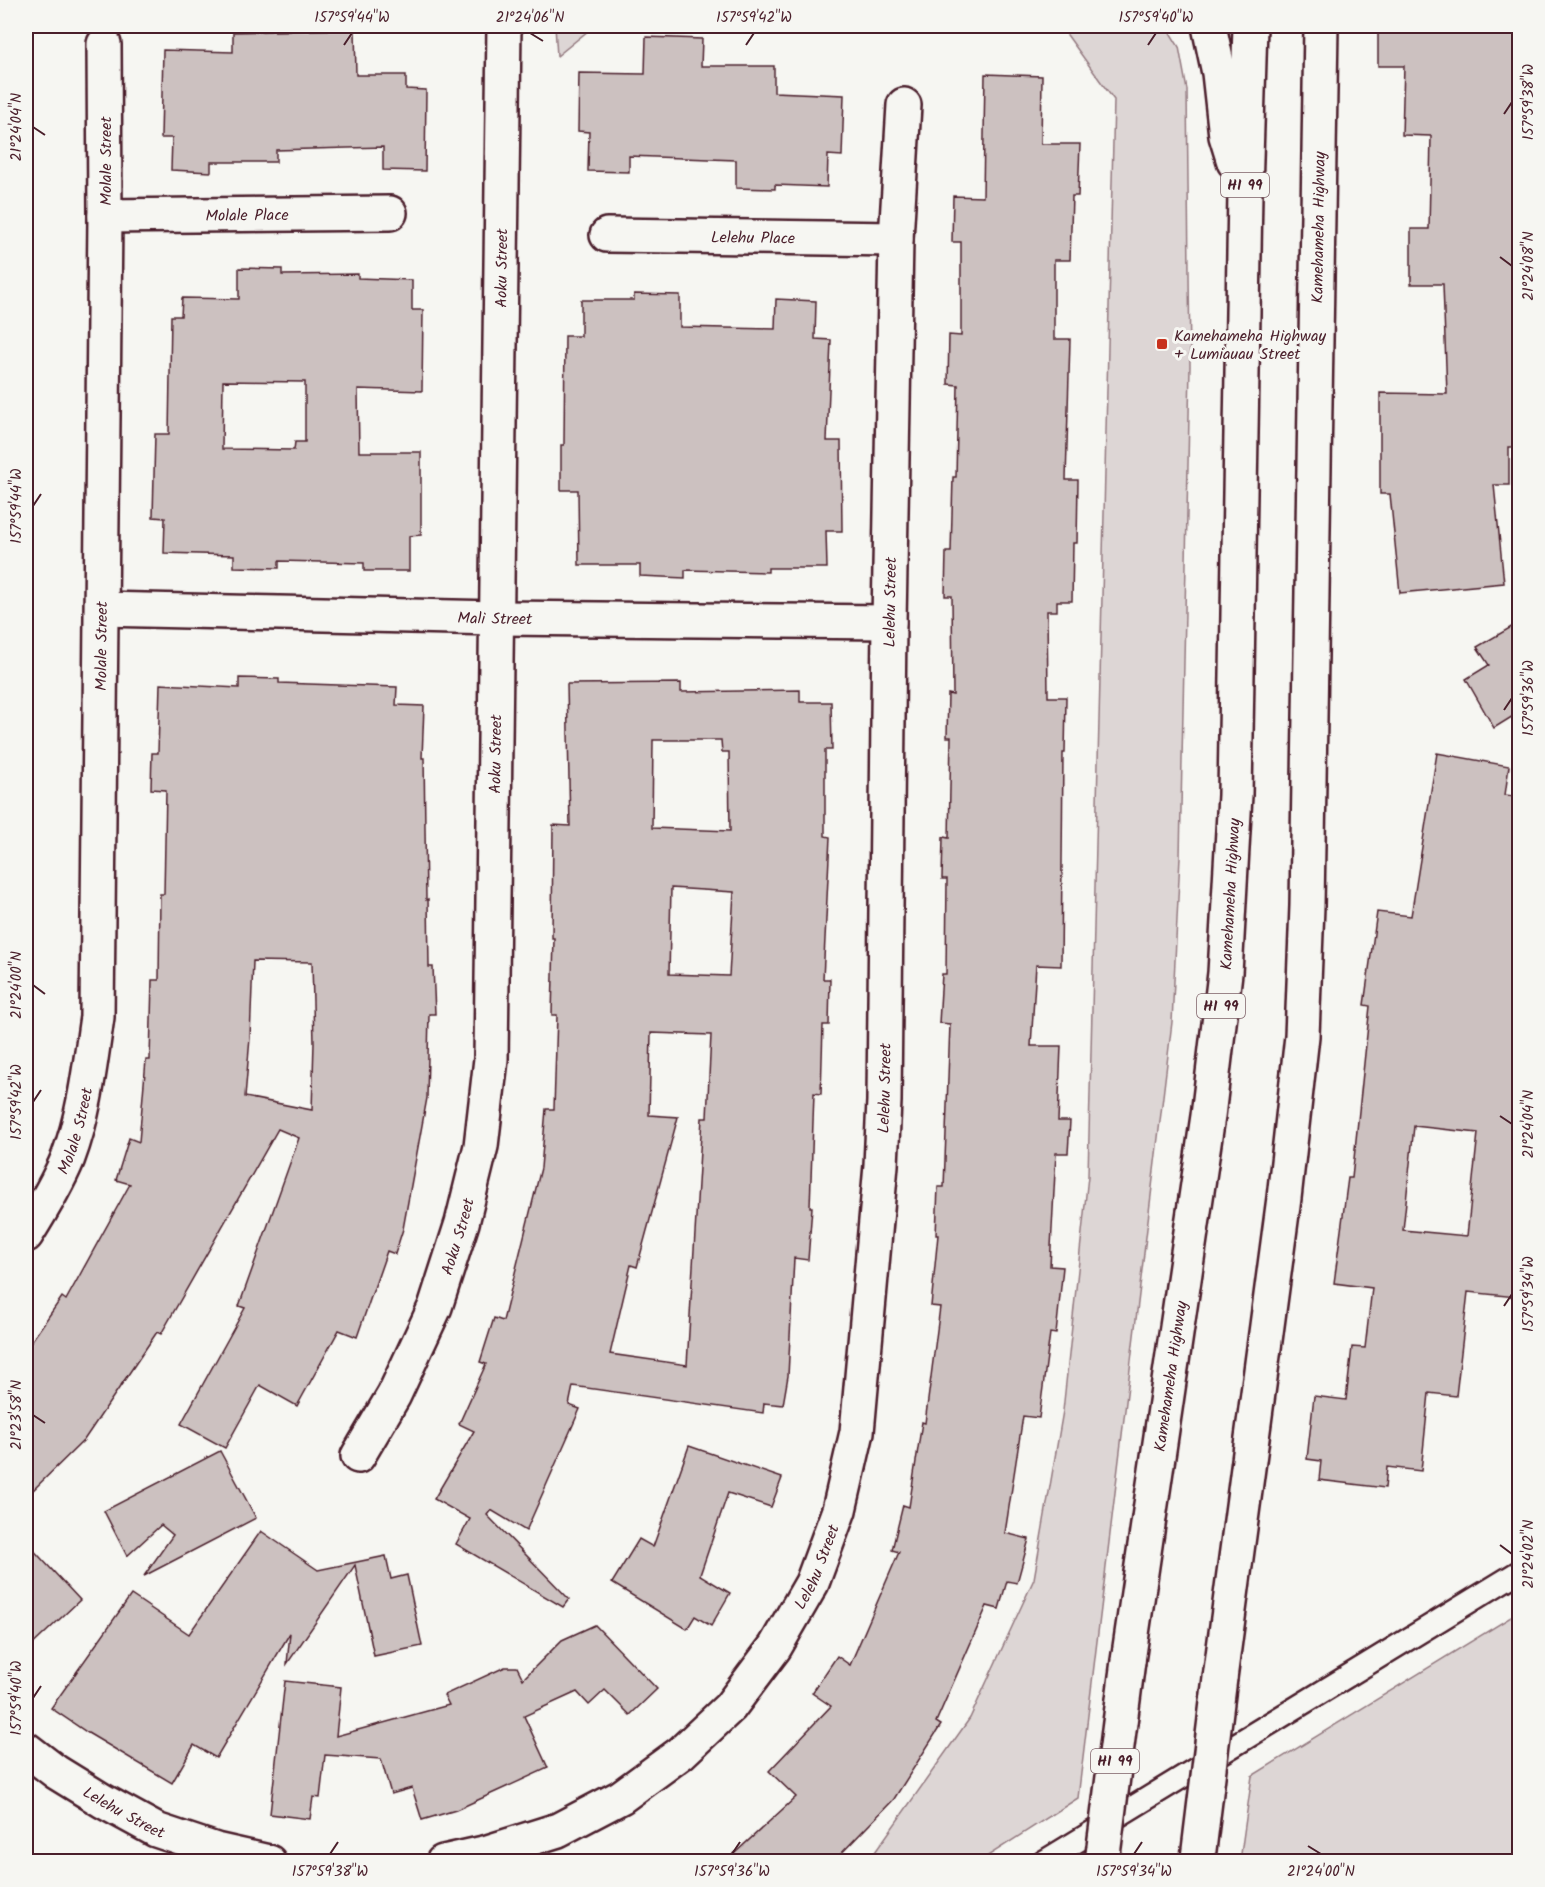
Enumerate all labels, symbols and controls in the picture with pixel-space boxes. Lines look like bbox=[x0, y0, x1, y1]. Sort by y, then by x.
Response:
text: 157°59'44"W bbox=[314, 6, 390, 30]
text: 21°24'06"N bbox=[496, 6, 564, 30]
text: 157°59'42"W bbox=[716, 6, 792, 30]
text: 157°59'40"W bbox=[1119, 6, 1194, 30]
text: 157°59'38"W bbox=[1517, 63, 1541, 140]
text: 21°24'04"N bbox=[5, 93, 29, 161]
street label: Molale Street bbox=[94, 115, 119, 206]
street label: Kamehameha Highway bbox=[1306, 151, 1333, 304]
road number: HI 99 bbox=[1221, 173, 1269, 197]
street label: Molale Place bbox=[205, 203, 289, 229]
street label: Lelehu Place bbox=[711, 225, 795, 252]
street label: Aoku Street bbox=[489, 228, 515, 308]
text: 21°24'08"N bbox=[1517, 231, 1541, 301]
place label: Kamehameha Highway + Lumiauau Street bbox=[1174, 324, 1326, 367]
marker: Kamehameha Highway + Lumiauau Street bbox=[1155, 337, 1169, 351]
text: 157°59'44"W bbox=[5, 468, 29, 544]
street label: Lelehu Street bbox=[878, 556, 904, 648]
street label: Molale Street bbox=[89, 600, 115, 691]
street label: Mali Street bbox=[457, 606, 533, 632]
text: 157°59'36"W bbox=[1517, 660, 1541, 736]
street label: Aoku Street bbox=[483, 714, 509, 794]
street label: Kamehameha Highway bbox=[1214, 817, 1248, 971]
text: 21°24'00"N bbox=[5, 951, 29, 1019]
road number: HI 99 bbox=[1197, 994, 1245, 1018]
street label: Lelehu Street bbox=[871, 1042, 899, 1134]
text: 157°59'42"W bbox=[5, 1064, 29, 1140]
street label: Molale Street bbox=[51, 1085, 100, 1179]
text: 21°24'04"N bbox=[1517, 1090, 1541, 1158]
street label: Aoku Street bbox=[435, 1195, 482, 1278]
text: 157°59'34"W bbox=[1517, 1256, 1541, 1332]
street label: Kamehameha Highway bbox=[1148, 1299, 1195, 1453]
text: 21°23'58"N bbox=[5, 1380, 29, 1450]
text: 21°24'02"N bbox=[1517, 1519, 1541, 1589]
street label: Lelehu Street bbox=[788, 1520, 847, 1615]
text: 157°59'40"W bbox=[5, 1660, 29, 1735]
road number: HI 99 bbox=[1091, 1749, 1139, 1773]
street label: Lelehu Street bbox=[78, 1780, 169, 1846]
text: 157°59'38"W bbox=[292, 1860, 369, 1884]
text: 157°59'36"W bbox=[694, 1860, 770, 1884]
text: 157°59'34"W bbox=[1096, 1860, 1172, 1884]
text: 21°24'00"N bbox=[1287, 1860, 1355, 1884]

